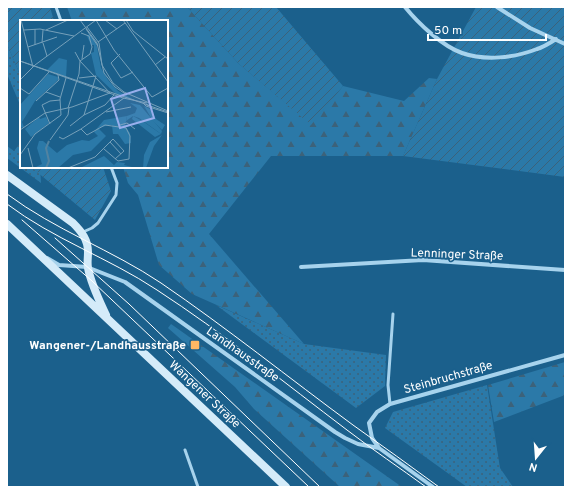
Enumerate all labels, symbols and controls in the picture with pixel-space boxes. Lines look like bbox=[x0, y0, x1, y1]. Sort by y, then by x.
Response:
scale bar bbox=[428, 16, 546, 42]
inset map bbox=[20, 20, 168, 168]
text: 50 m bbox=[434, 23, 462, 39]
street label: Lenninger Straße bbox=[410, 245, 504, 265]
street label: Landhausstraße bbox=[203, 324, 282, 386]
place label: Wangener-/Landhausstraße bbox=[29, 338, 186, 354]
marker: Wangener-/Landhausstraße bbox=[189, 339, 201, 351]
street label: Wangener Straße bbox=[165, 357, 244, 432]
street label: Steinbruchstraße bbox=[402, 358, 495, 398]
north arrow bbox=[516, 438, 556, 478]
text: N bbox=[528, 459, 539, 474]

